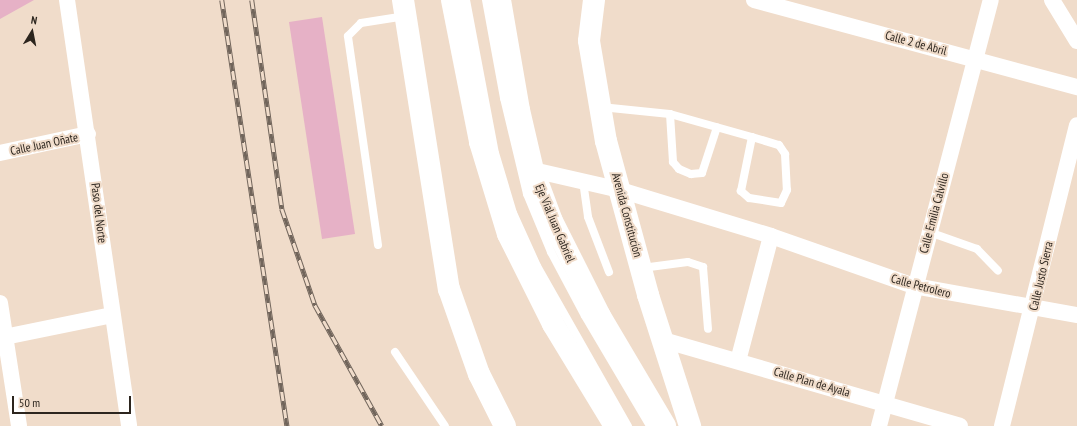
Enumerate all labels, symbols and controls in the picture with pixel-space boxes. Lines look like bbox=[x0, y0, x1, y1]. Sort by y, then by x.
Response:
north arrow bbox=[12, 12, 52, 52]
text: N bbox=[30, 13, 38, 28]
street label: Calle 2 de Abril bbox=[883, 28, 949, 58]
street label: Calle Juan Oñate bbox=[9, 130, 79, 158]
street label: Avenida Constitución bbox=[609, 171, 645, 259]
street label: Calle Emilia Calvillo bbox=[916, 171, 952, 255]
street label: Paso del Norte bbox=[88, 182, 110, 244]
street label: Eje Vial Juan Gabriel bbox=[532, 182, 578, 264]
street label: Calle Justo Sierra bbox=[1026, 240, 1056, 312]
street label: Calle Petrolero bbox=[890, 271, 952, 301]
street label: Calle Plan de Ayala bbox=[772, 364, 852, 400]
scale bar bbox=[14, 388, 133, 414]
text: 50 m bbox=[19, 395, 40, 410]

